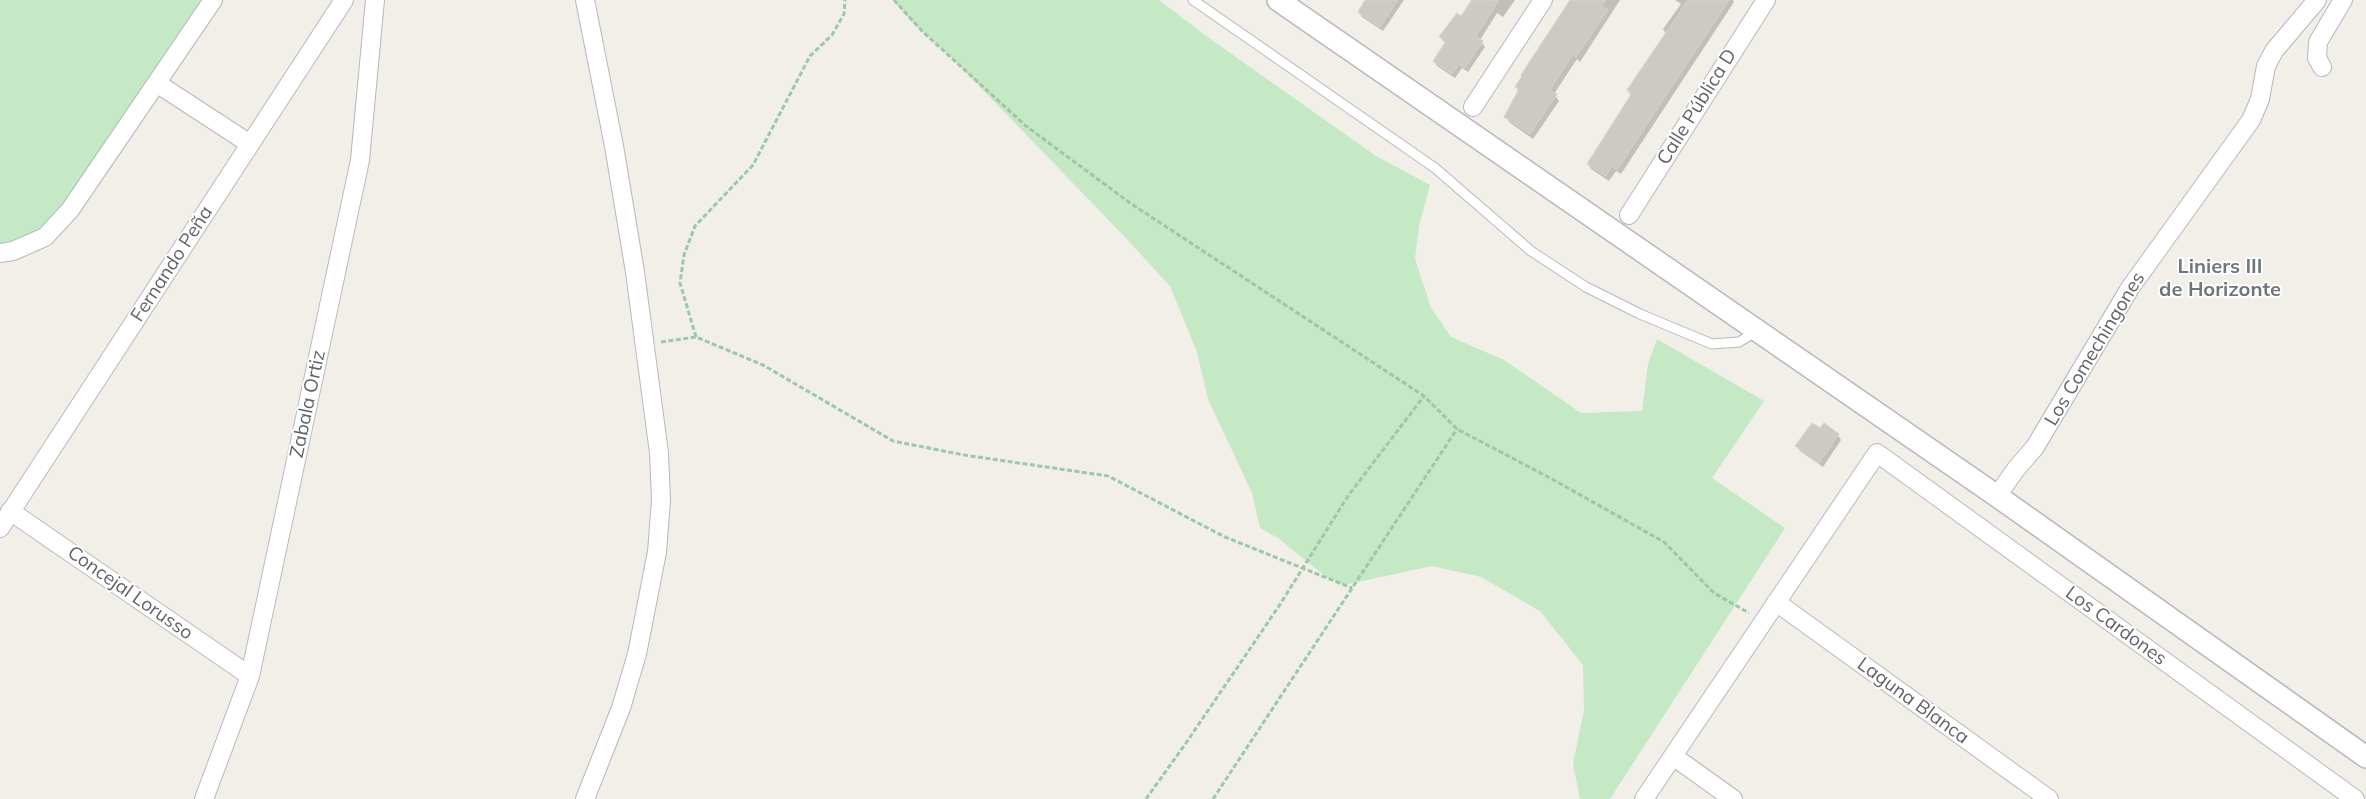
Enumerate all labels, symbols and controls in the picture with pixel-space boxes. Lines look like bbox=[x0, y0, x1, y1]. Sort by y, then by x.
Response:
street label: Calle Pública D bbox=[1652, 45, 1742, 169]
street label: Fernando Peña bbox=[126, 202, 218, 326]
district label: Liniers III de Horizonte bbox=[2159, 255, 2281, 302]
street label: Los Comechingones bbox=[2040, 268, 2150, 430]
street label: Zabala Ortiz bbox=[285, 348, 331, 460]
street label: Concejal Lorusso bbox=[63, 541, 197, 645]
street label: Los Cardones bbox=[2061, 582, 2171, 670]
street label: Laguna Blanca bbox=[1853, 653, 1973, 749]

